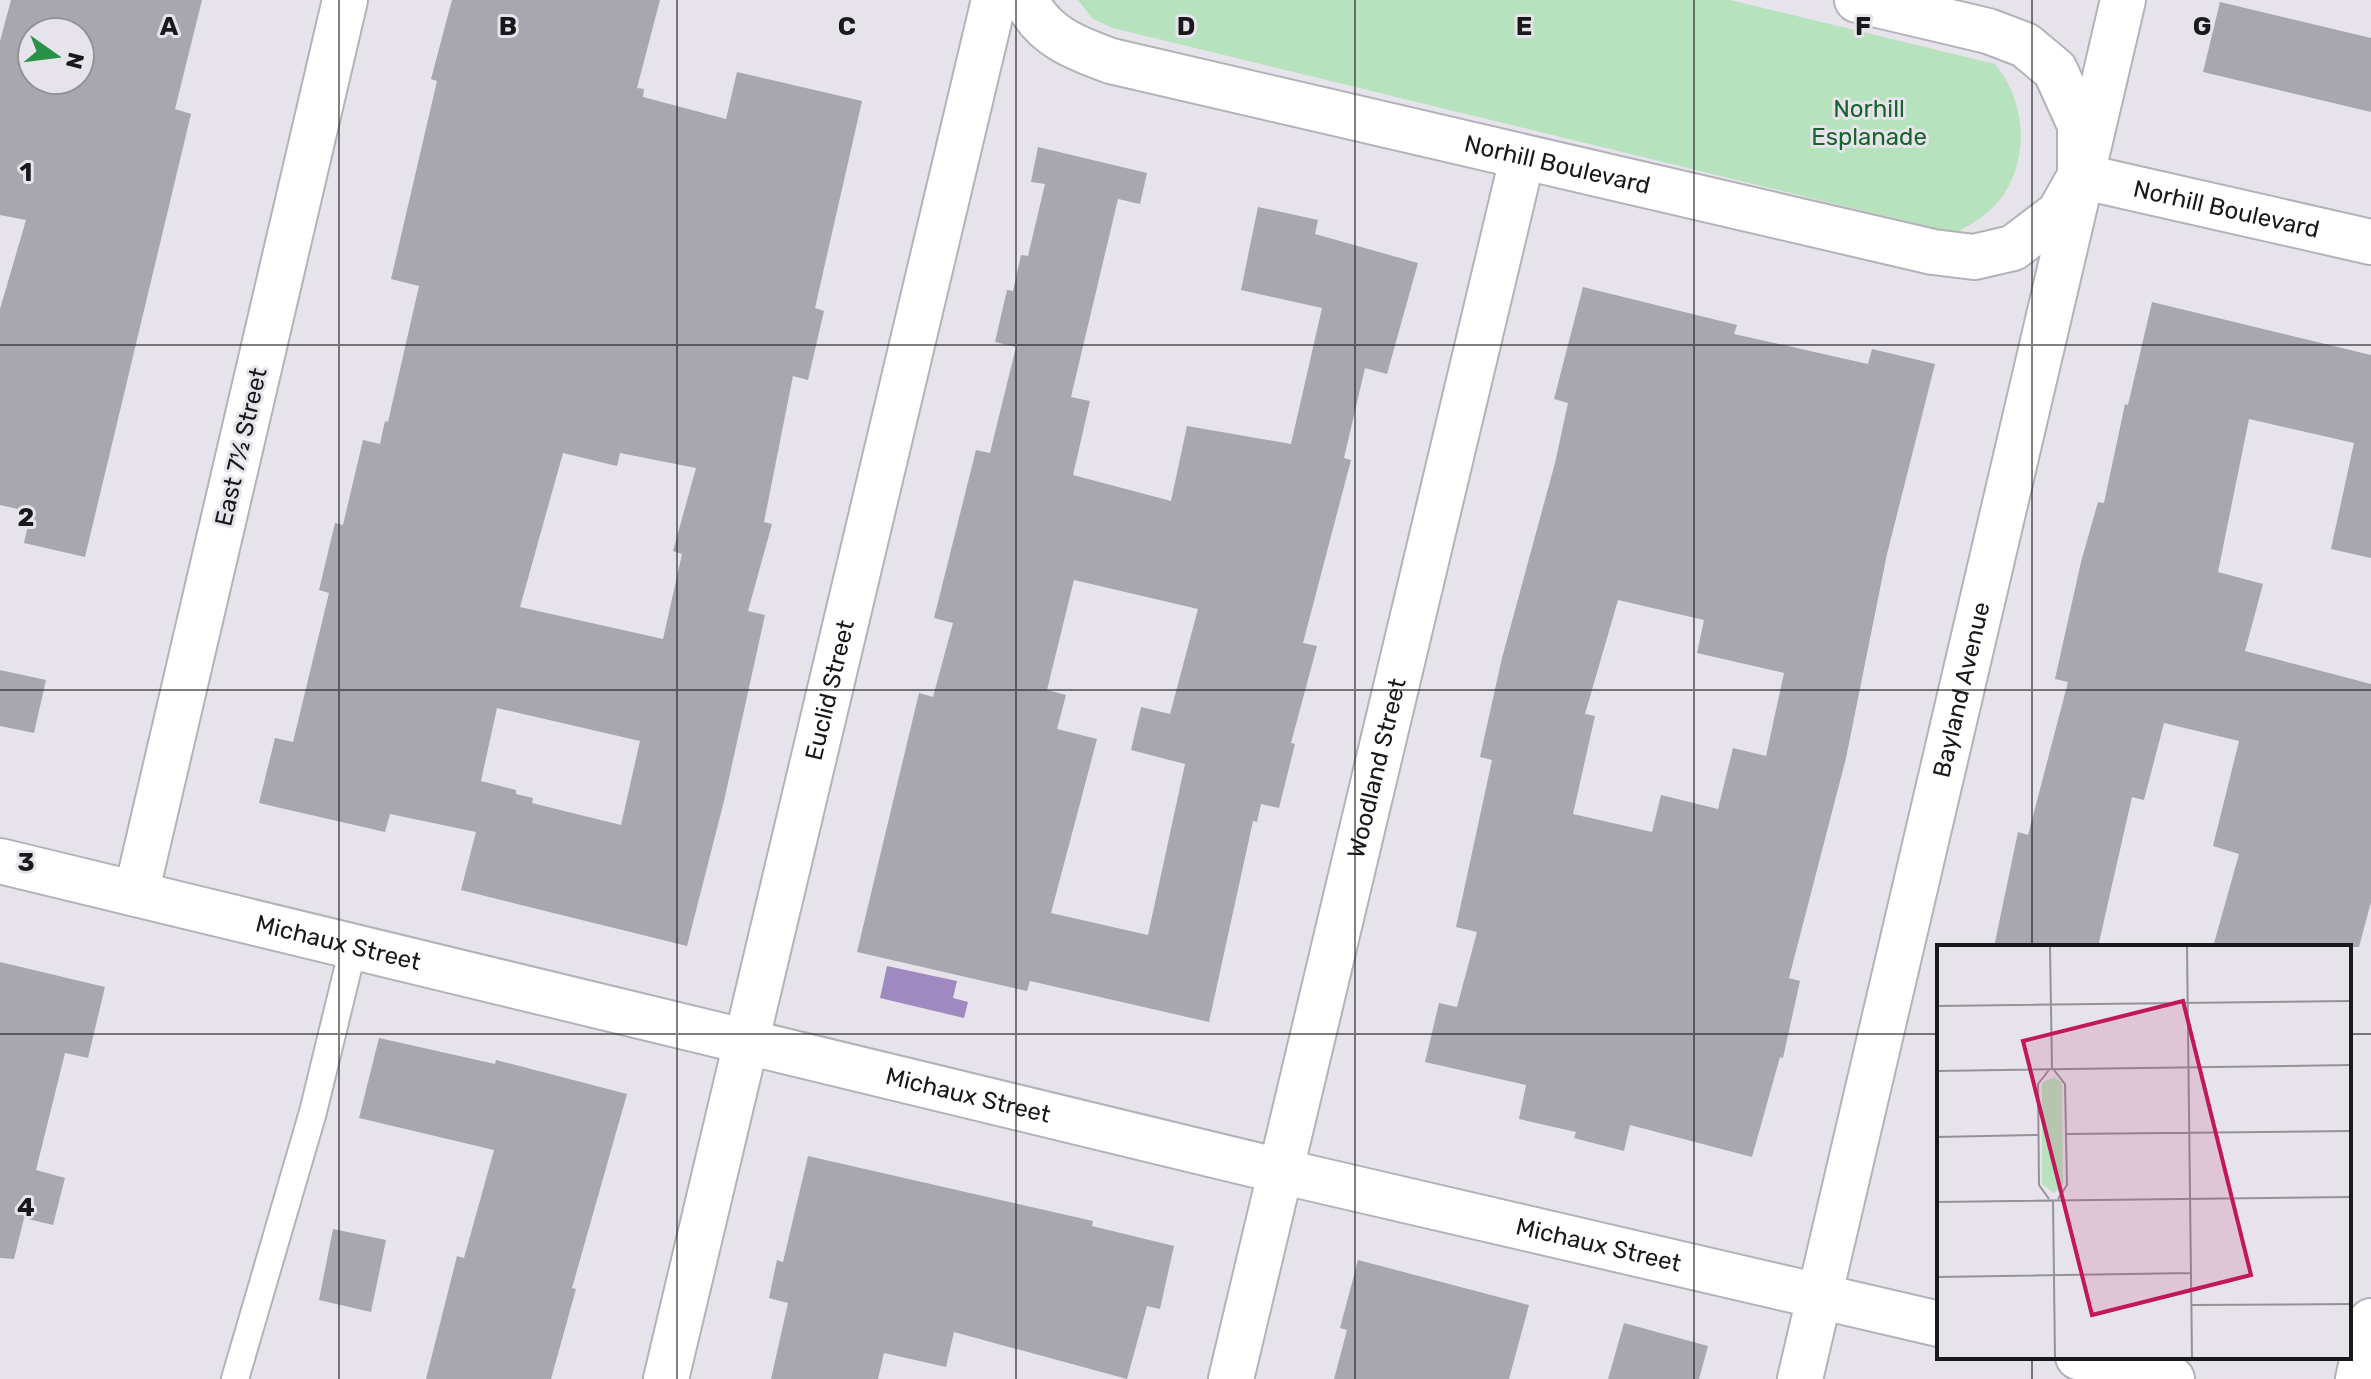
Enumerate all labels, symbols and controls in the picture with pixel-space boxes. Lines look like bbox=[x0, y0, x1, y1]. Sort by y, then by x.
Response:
text: A bbox=[160, 11, 179, 42]
text: B bbox=[499, 11, 517, 42]
text: C bbox=[838, 11, 856, 42]
text: D bbox=[1177, 11, 1195, 42]
text: E bbox=[1516, 11, 1532, 42]
text: F bbox=[1855, 11, 1871, 42]
text: G bbox=[2193, 11, 2211, 42]
north arrow bbox=[16, 16, 96, 96]
text: N bbox=[60, 50, 90, 72]
park label: Norhill Esplanade bbox=[1811, 95, 1927, 151]
street label: Norhill Boulevard bbox=[1462, 130, 1653, 200]
text: 1 bbox=[20, 157, 32, 188]
street label: Norhill Boulevard bbox=[2131, 175, 2322, 244]
street label: East 7½ Street bbox=[209, 365, 273, 529]
text: 2 bbox=[18, 502, 34, 533]
street label: Bayland Avenue bbox=[1927, 599, 1996, 780]
street label: Euclid Street bbox=[800, 617, 860, 763]
street label: Woodland Street bbox=[1342, 675, 1412, 861]
text: 3 bbox=[17, 847, 35, 878]
street label: Michaux Street bbox=[253, 909, 424, 976]
inset map bbox=[1937, 945, 2351, 1359]
street label: Michaux Street bbox=[883, 1062, 1053, 1129]
text: 4 bbox=[17, 1192, 35, 1223]
street label: Michaux Street bbox=[1513, 1212, 1684, 1278]

